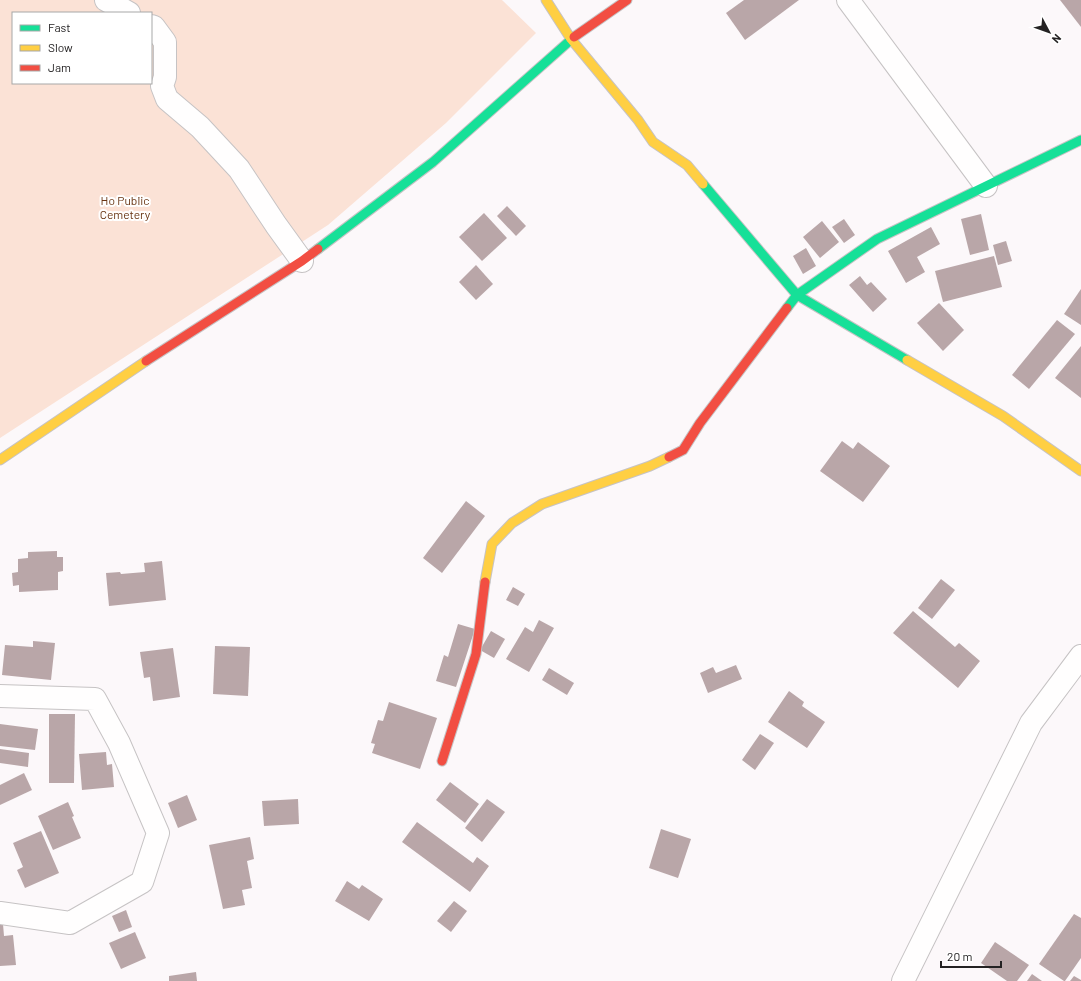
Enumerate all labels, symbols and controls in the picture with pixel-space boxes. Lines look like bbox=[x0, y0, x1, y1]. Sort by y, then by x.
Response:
legend bbox=[12, 12, 152, 84]
north arrow bbox=[1029, 12, 1069, 52]
text: Fast bbox=[48, 20, 71, 34]
text: N bbox=[1050, 32, 1064, 46]
text: Slow bbox=[48, 40, 73, 54]
text: Jam bbox=[48, 60, 71, 74]
park label: Ho Public Cemetery bbox=[100, 193, 151, 221]
scale bar bbox=[941, 943, 1001, 969]
text: 20 m bbox=[947, 949, 973, 963]

